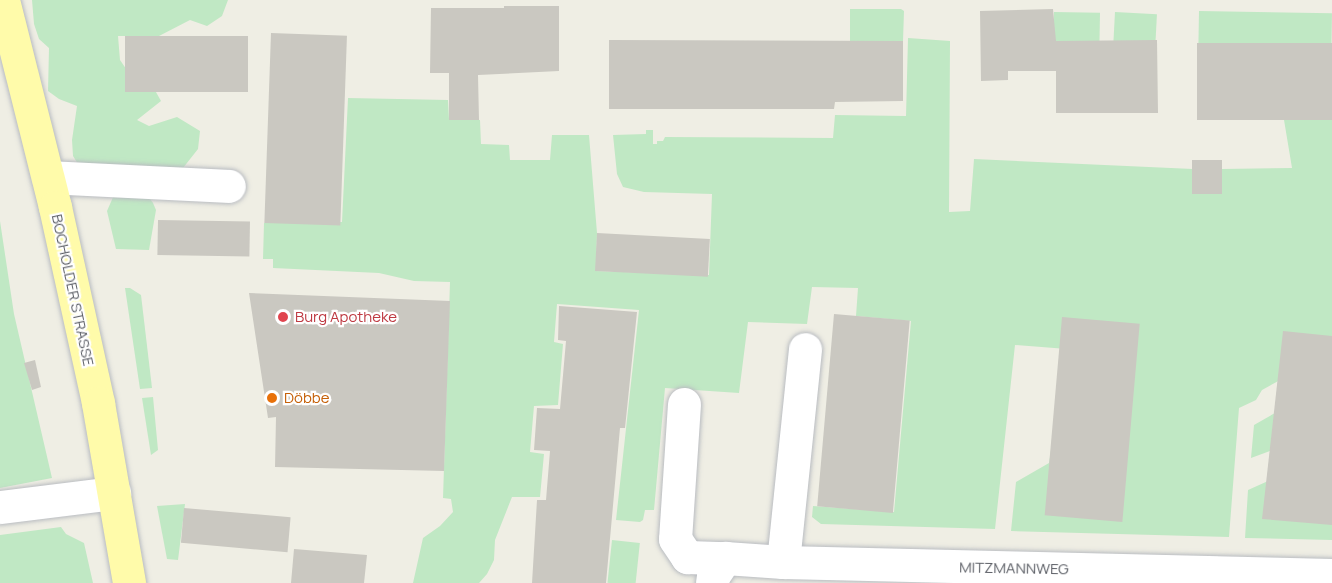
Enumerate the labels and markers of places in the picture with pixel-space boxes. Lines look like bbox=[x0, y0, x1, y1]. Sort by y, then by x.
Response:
place label: Burg Apotheke bbox=[295, 308, 397, 326]
marker: Burg Apotheke bbox=[276, 310, 290, 324]
place label: Döbbe bbox=[284, 389, 329, 407]
marker: Döbbe bbox=[265, 391, 279, 405]

